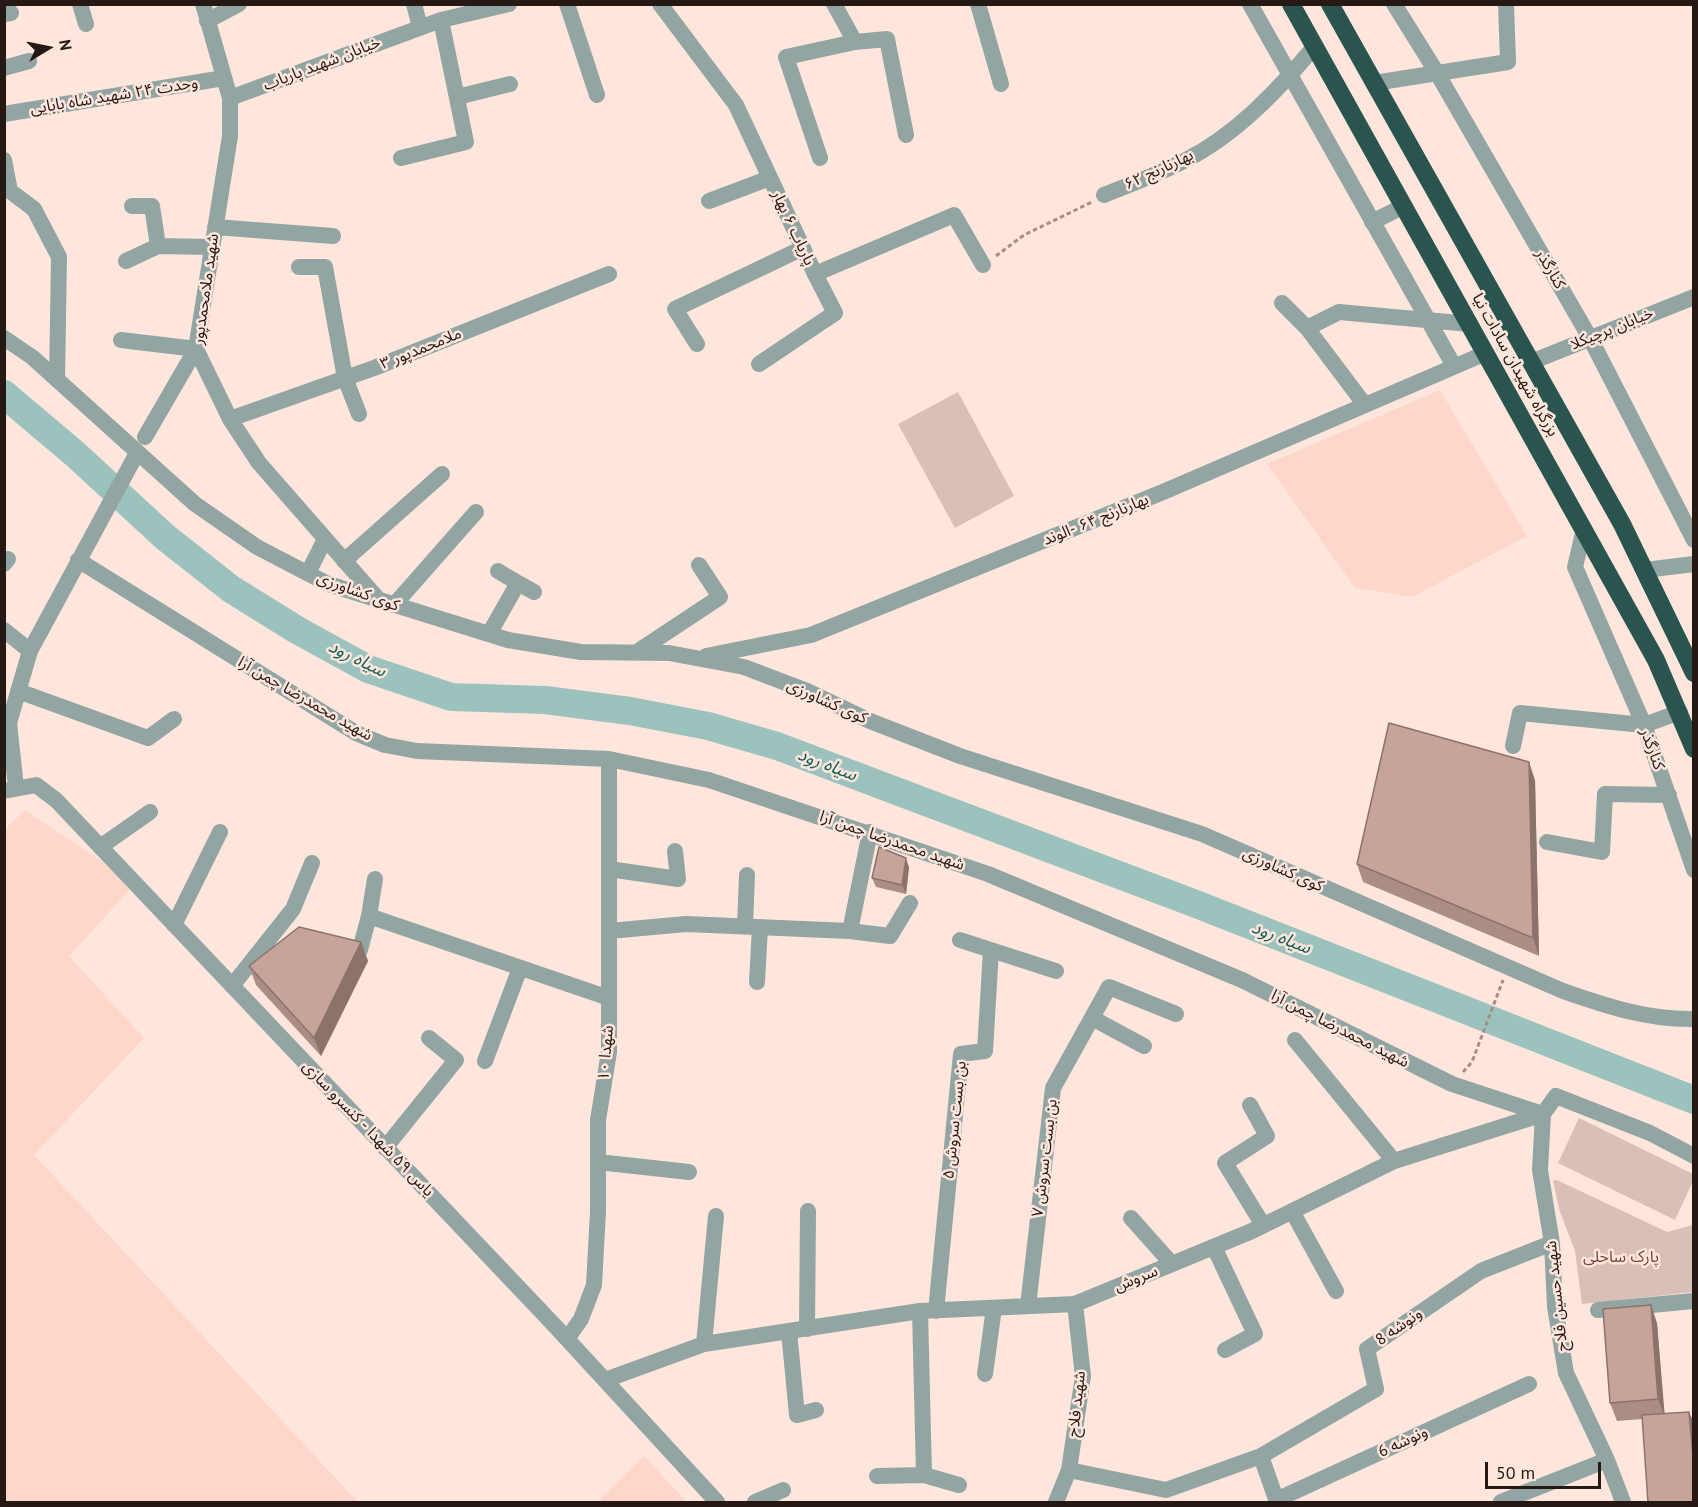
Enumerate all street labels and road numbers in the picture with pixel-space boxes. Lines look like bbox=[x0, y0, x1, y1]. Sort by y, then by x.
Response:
street label: خیابان شهید پاریاب bbox=[261, 33, 383, 95]
street label: وحدت ۲۴ شهید شاه بابایی bbox=[29, 73, 199, 119]
street label: بهارنارنج ۶۲ bbox=[1121, 146, 1197, 194]
street label: پاریاب ۶ بهار bbox=[767, 187, 819, 269]
street label: شهید ملامحمدپور bbox=[189, 232, 223, 346]
street label: کنارگذر bbox=[1531, 246, 1569, 292]
street label: بزرگراه شهیدان سادات نیا bbox=[1468, 290, 1562, 440]
street label: خیابان پرچیکلا bbox=[1568, 304, 1656, 354]
street label: ملامحمدپور ۳ bbox=[378, 324, 464, 374]
street label: بهارنارنج ۶۴ -الوند bbox=[1040, 490, 1152, 550]
street label: کوی کشاورزی bbox=[314, 568, 402, 616]
street label: شهید محمدرضا چمن آرا bbox=[234, 653, 376, 745]
street label: کوی کشاورزی bbox=[784, 676, 870, 728]
street label: کنارگذر bbox=[1636, 726, 1668, 772]
street label: شهید محمدرضا چمن آرا bbox=[817, 807, 967, 875]
street label: کوی کشاورزی bbox=[1240, 844, 1326, 896]
street label: شهید محمدرضا چمن آرا bbox=[1268, 986, 1412, 1072]
street label: شهدا ۱۰ bbox=[594, 1024, 618, 1082]
street label: یاس ۵۹ شهدا - کنسرو سازی bbox=[298, 1057, 438, 1201]
street label: بن بست سروش ۵ bbox=[939, 1060, 971, 1180]
street label: بن بست سروش ۷ bbox=[1028, 1098, 1062, 1218]
street label: شهید حسین فلاح bbox=[1542, 1240, 1572, 1352]
street label: سروش bbox=[1111, 1262, 1161, 1296]
street label: ونوشه 8 bbox=[1372, 1304, 1426, 1350]
street label: شهید فلاح bbox=[1064, 1370, 1090, 1438]
street label: ونوشه 6 bbox=[1375, 1422, 1431, 1462]

